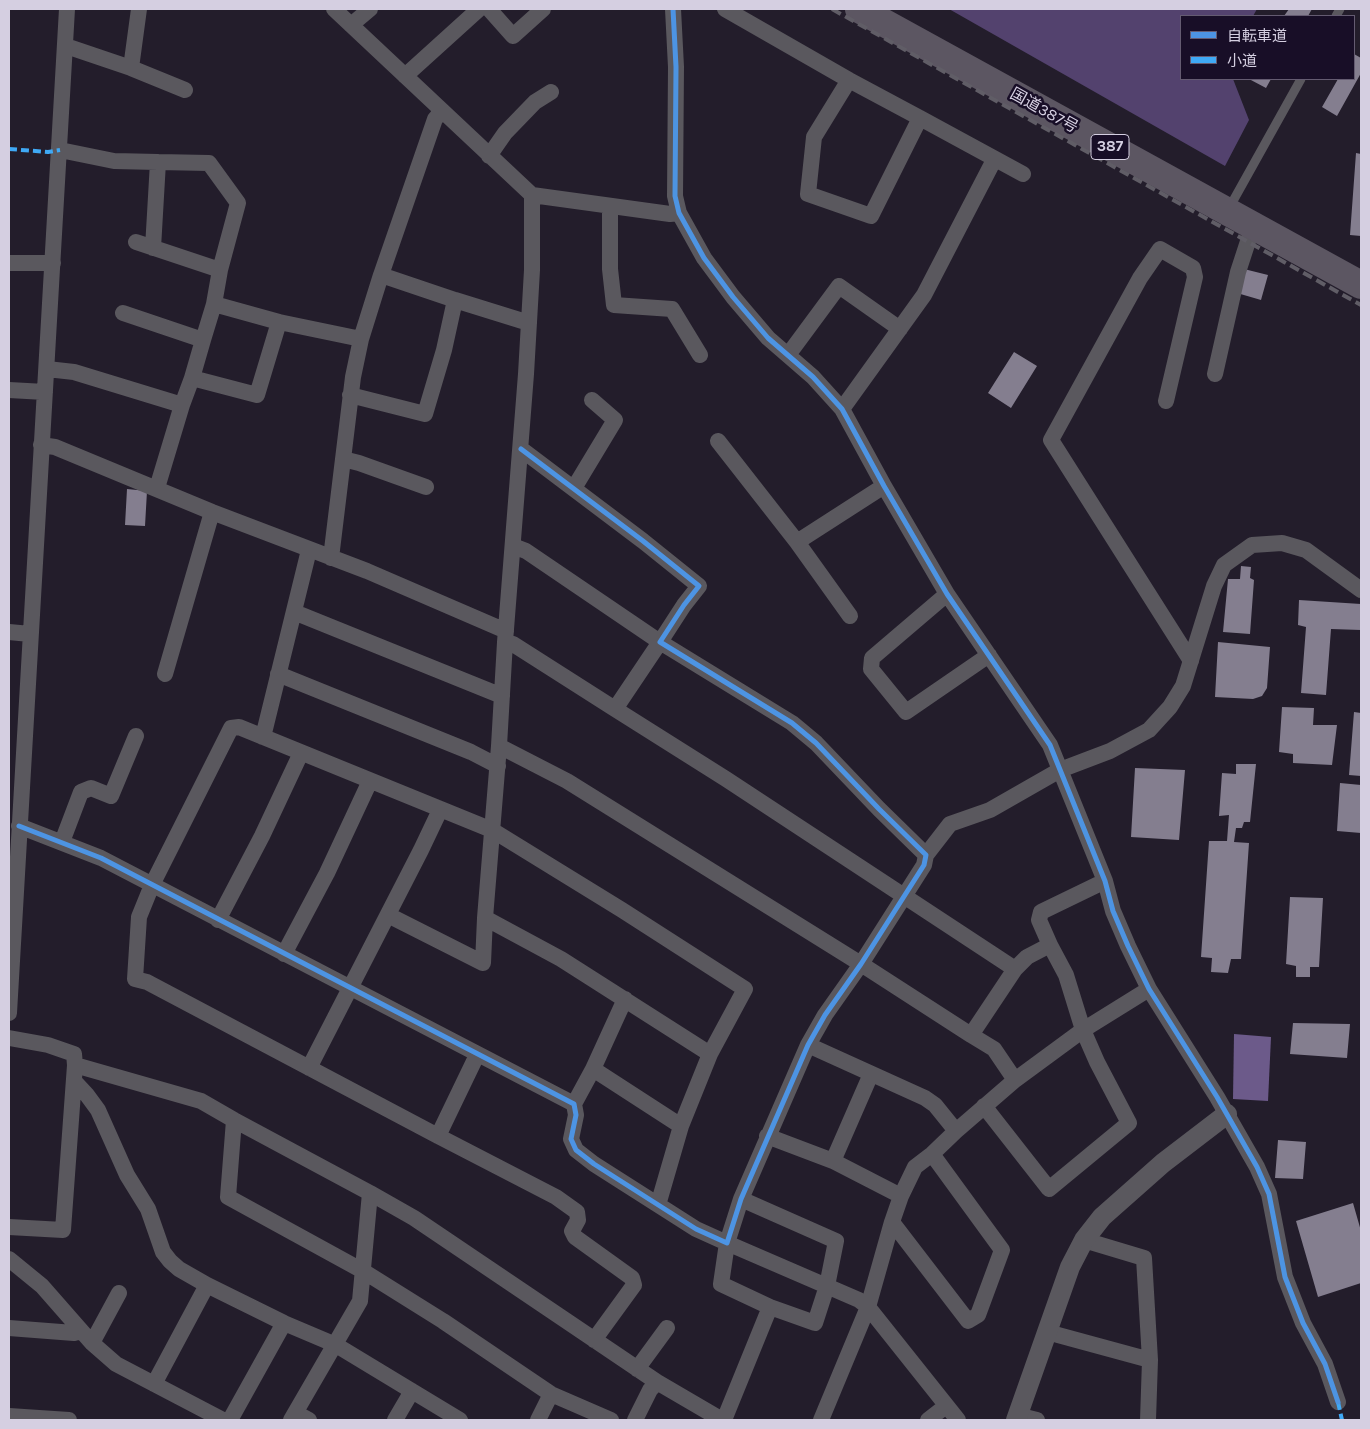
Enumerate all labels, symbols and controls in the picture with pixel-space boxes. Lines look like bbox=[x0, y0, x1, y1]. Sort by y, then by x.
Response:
legend bbox=[1180, 15, 1355, 80]
text: 自転車道 bbox=[1227, 27, 1287, 45]
text: 小道 bbox=[1227, 52, 1257, 70]
street label: 国道387号 bbox=[1007, 84, 1081, 138]
road number: 387 bbox=[1091, 134, 1129, 160]

